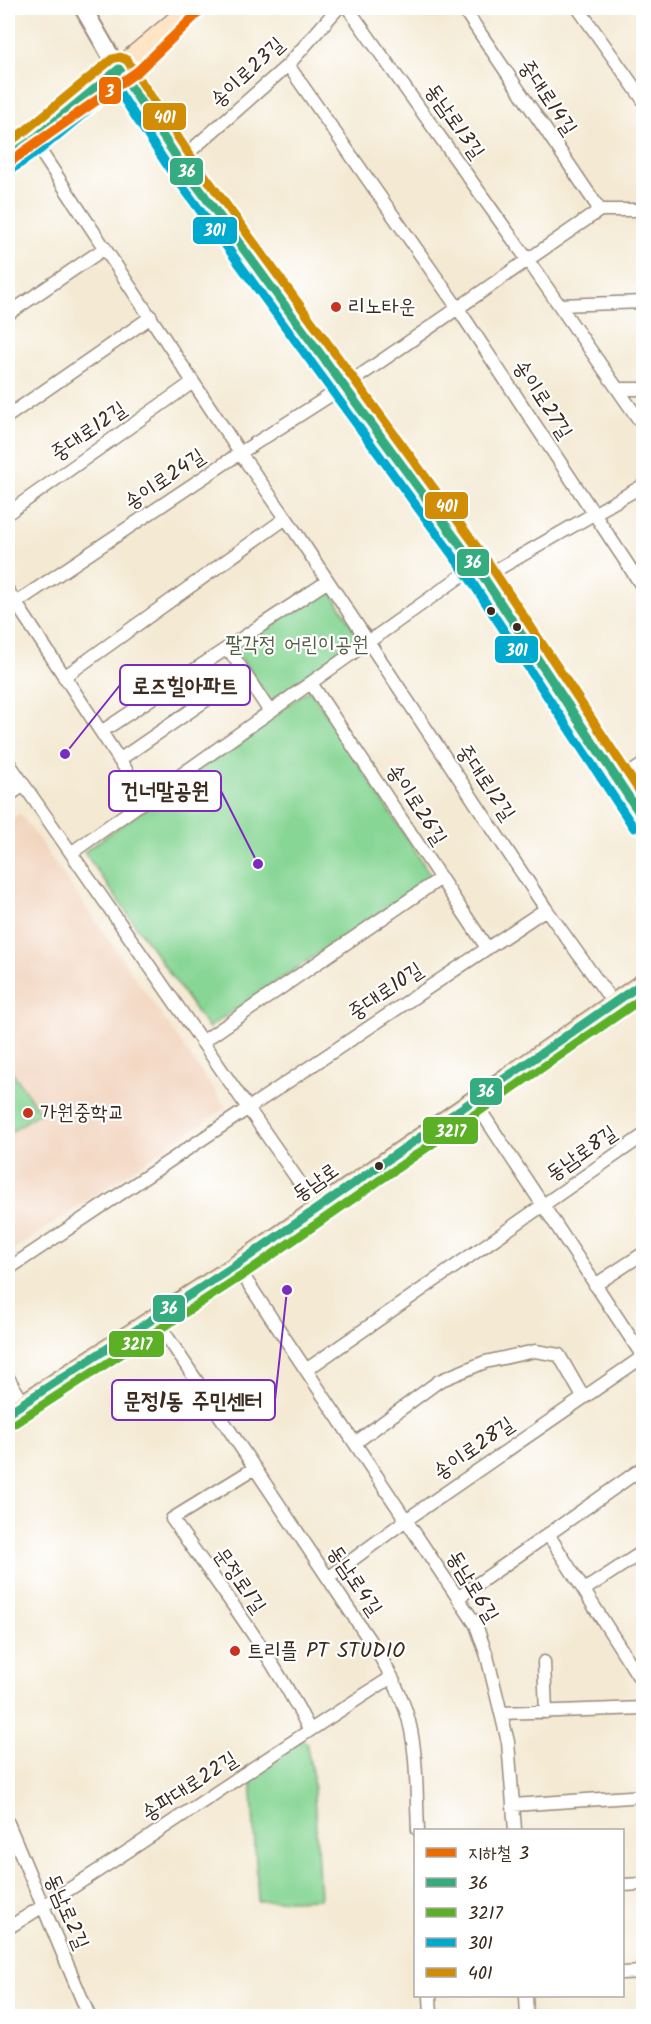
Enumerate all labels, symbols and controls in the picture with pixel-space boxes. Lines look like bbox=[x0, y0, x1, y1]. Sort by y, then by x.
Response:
street label: 송이로23길 bbox=[203, 30, 293, 116]
street label: 중대로14길 bbox=[509, 53, 585, 143]
line badge: 3 bbox=[98, 76, 122, 105]
street label: 동남로13길 bbox=[416, 77, 492, 167]
text: 3 bbox=[105, 80, 115, 105]
line badge: 401 bbox=[142, 102, 187, 131]
text: 401 bbox=[154, 106, 176, 131]
line badge: 36 bbox=[169, 157, 204, 186]
text: 36 bbox=[177, 160, 196, 185]
line badge: 301 bbox=[192, 216, 238, 245]
text: 301 bbox=[203, 219, 226, 244]
place label: 리노타운 bbox=[348, 291, 416, 324]
marker: 리노타운 bbox=[329, 300, 343, 314]
street label: 송이로27길 bbox=[504, 353, 580, 447]
street label: 중대로12길 bbox=[44, 394, 134, 470]
street label: 송이로24길 bbox=[118, 441, 212, 519]
line badge: 401 bbox=[424, 491, 469, 520]
text: 401 bbox=[436, 495, 458, 520]
line badge: 36 bbox=[456, 548, 490, 577]
text: 36 bbox=[463, 551, 482, 576]
unlabelled marker bbox=[485, 605, 497, 617]
unlabelled marker bbox=[511, 621, 523, 633]
park label: 팔각정 어린이공원 bbox=[225, 629, 369, 662]
line badge: 301 bbox=[494, 635, 539, 664]
text: 301 bbox=[505, 639, 528, 664]
callout: 로즈힐아파트 bbox=[120, 665, 250, 705]
text: 로즈힐아파트 bbox=[132, 670, 238, 705]
street label: 중대로12길 bbox=[447, 738, 523, 828]
street label: 송이로26길 bbox=[377, 758, 455, 852]
callout: 건너말공원 bbox=[109, 771, 221, 811]
text: 건너말공원 bbox=[121, 775, 209, 810]
street label: 중대로10길 bbox=[342, 955, 430, 1029]
line badge: 36 bbox=[469, 1077, 503, 1106]
text: 36 bbox=[476, 1080, 495, 1105]
place label: 가원중학교 bbox=[40, 1097, 125, 1130]
marker: 가원중학교 bbox=[21, 1106, 35, 1120]
line badge: 3217 bbox=[422, 1116, 479, 1145]
street label: 동남로8길 bbox=[540, 1117, 624, 1191]
text: 3217 bbox=[435, 1120, 467, 1145]
street label: 동남로 bbox=[286, 1155, 346, 1211]
unlabelled marker bbox=[373, 1160, 385, 1172]
line badge: 36 bbox=[152, 1294, 186, 1323]
text: 36 bbox=[159, 1297, 178, 1322]
line badge: 3217 bbox=[108, 1330, 165, 1358]
text: 3217 bbox=[121, 1333, 153, 1358]
callout: 문정1동 주민센터 bbox=[112, 1380, 275, 1420]
text: 문정1동 주민센터 bbox=[123, 1385, 263, 1420]
street label: 송이로28길 bbox=[427, 1409, 521, 1489]
street label: 동남로4길 bbox=[318, 1539, 390, 1623]
street label: 문정로1길 bbox=[204, 1541, 274, 1621]
street label: 동남로6길 bbox=[437, 1545, 507, 1630]
place label: 트리플 PT STUDIO bbox=[247, 1635, 405, 1668]
marker: 트리플 PT STUDIO bbox=[228, 1644, 242, 1658]
street label: 송파대로22길 bbox=[135, 1743, 245, 1830]
legend bbox=[414, 1829, 624, 1997]
text: 지하철 3 bbox=[468, 1840, 529, 1869]
street label: 동남로2길 bbox=[35, 1869, 97, 1955]
text: 36 bbox=[468, 1870, 488, 1899]
text: 3217 bbox=[468, 1900, 503, 1929]
text: 301 bbox=[468, 1930, 493, 1959]
text: 401 bbox=[468, 1960, 493, 1989]

